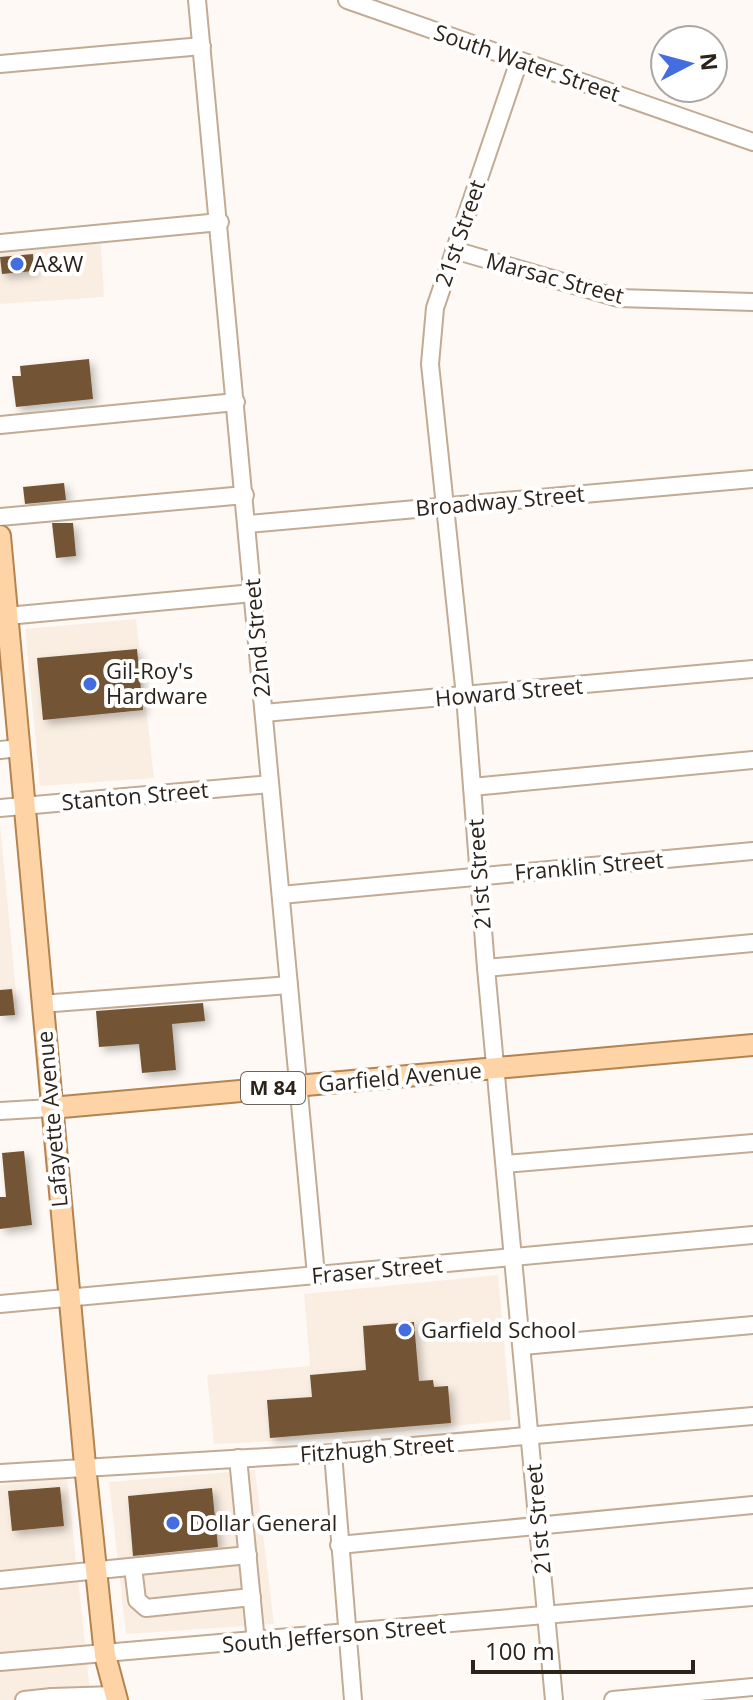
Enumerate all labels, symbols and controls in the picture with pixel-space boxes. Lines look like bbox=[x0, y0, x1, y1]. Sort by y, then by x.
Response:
street label: South Water Street bbox=[430, 16, 624, 108]
north arrow bbox=[649, 24, 729, 104]
text: N bbox=[694, 51, 726, 72]
street label: 21st Street bbox=[427, 175, 491, 290]
street label: Marsac Street bbox=[483, 244, 628, 310]
place label: A&W bbox=[33, 248, 83, 278]
marker: A&W bbox=[8, 255, 26, 273]
street label: Broadway Street bbox=[414, 478, 586, 522]
street label: 22nd Street bbox=[236, 577, 276, 699]
place label: Gil-Roy's Hardware bbox=[106, 655, 208, 710]
street label: Howard Street bbox=[434, 670, 584, 712]
marker: Gil-Roy's Hardware bbox=[81, 675, 99, 693]
street label: Stanton Street bbox=[60, 774, 210, 816]
street label: 21st Street bbox=[459, 818, 497, 930]
street label: Franklin Street bbox=[513, 844, 665, 886]
street label: Lafayette Avenue bbox=[28, 1030, 74, 1209]
street label: Garfield Avenue bbox=[317, 1054, 483, 1098]
road number: M 84 bbox=[241, 1072, 305, 1104]
street label: Fraser Street bbox=[310, 1248, 444, 1290]
place label: Garfield School bbox=[421, 1314, 576, 1344]
marker: Garfield School bbox=[396, 1321, 414, 1339]
street label: Fitzhugh Street bbox=[299, 1428, 455, 1468]
street label: 21st Street bbox=[517, 1463, 557, 1576]
place label: Dollar General bbox=[189, 1507, 337, 1537]
marker: Dollar General bbox=[164, 1514, 182, 1532]
street label: South Jefferson Street bbox=[221, 1609, 447, 1659]
scale bar bbox=[473, 1624, 693, 1674]
text: 100 m bbox=[485, 1634, 555, 1667]

